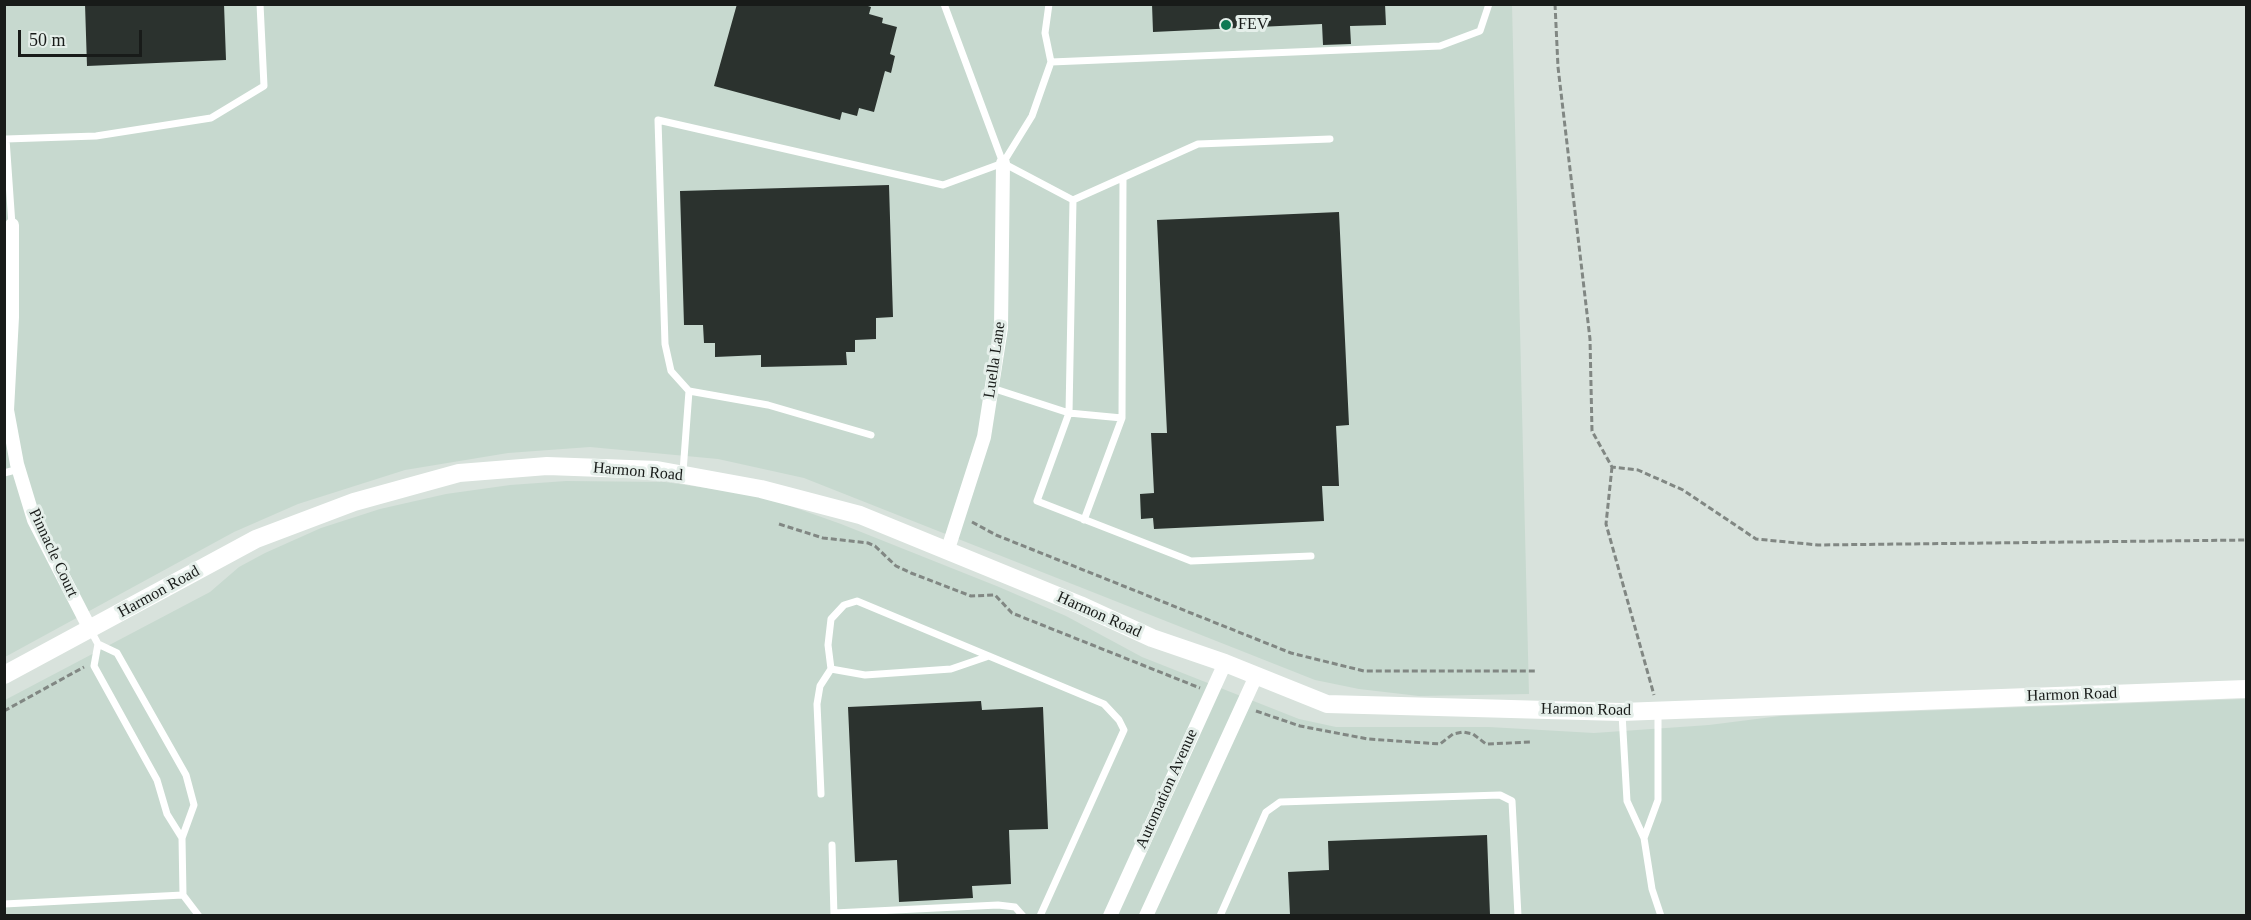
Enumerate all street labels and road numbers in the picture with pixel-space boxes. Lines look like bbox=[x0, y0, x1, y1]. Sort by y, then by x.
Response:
street label: Luella Lane bbox=[980, 321, 1010, 399]
street label: Harmon Road bbox=[592, 459, 684, 485]
street label: Pinnacle Court bbox=[24, 506, 82, 600]
street label: Harmon Road bbox=[115, 562, 203, 622]
street label: Harmon Road bbox=[1054, 588, 1144, 642]
street label: Harmon Road bbox=[2027, 684, 2117, 706]
street label: Harmon Road bbox=[1541, 700, 1631, 720]
street label: Automation Avenue bbox=[1132, 726, 1202, 852]

